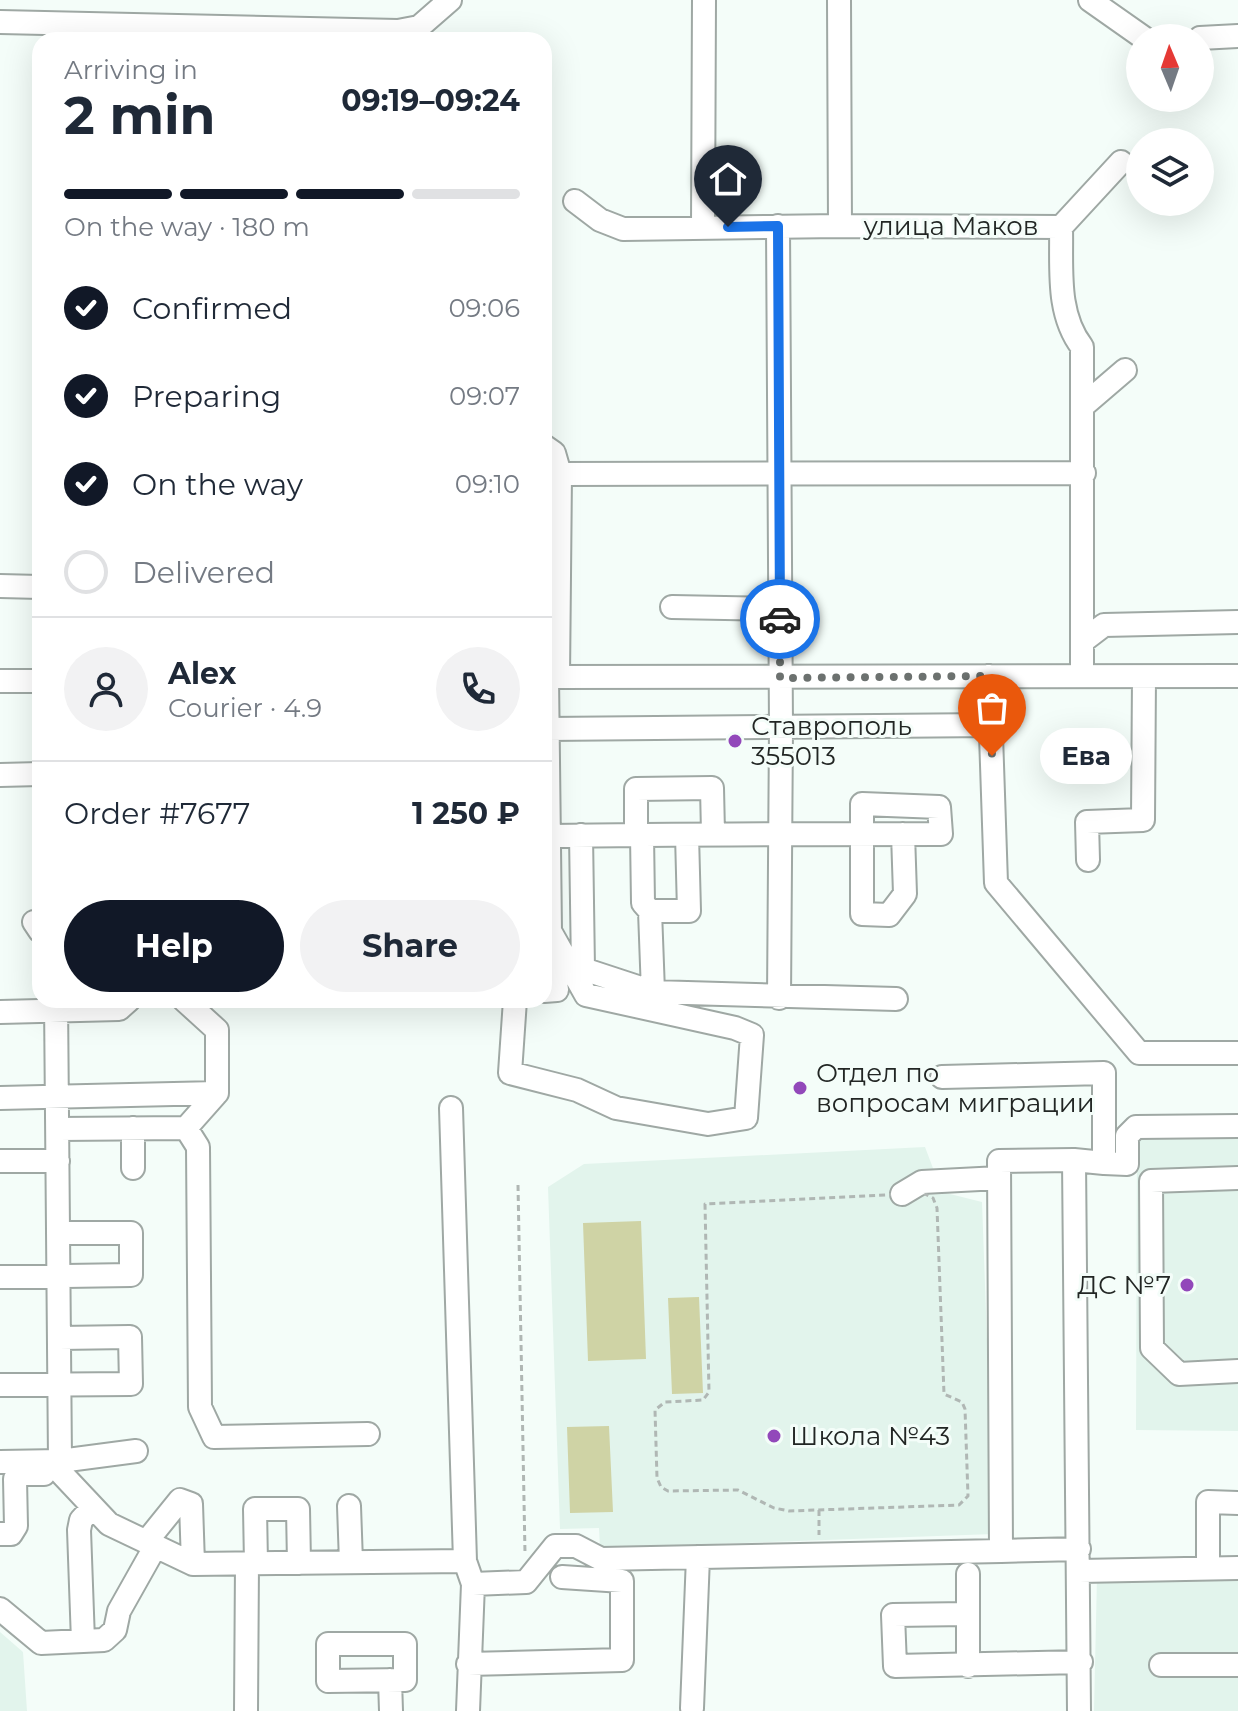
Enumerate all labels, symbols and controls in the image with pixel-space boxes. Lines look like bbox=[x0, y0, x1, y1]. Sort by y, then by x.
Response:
north arrow bbox=[1126, 24, 1214, 112]
map controls bbox=[1126, 24, 1214, 216]
text: Arriving in bbox=[64, 54, 198, 86]
text: 09:19–09:24 bbox=[341, 82, 520, 119]
text: 2 min bbox=[64, 84, 216, 147]
button: layers bbox=[1126, 128, 1214, 216]
pin bbox=[694, 145, 762, 227]
icon: home bbox=[706, 157, 750, 201]
street label: улица Маков bbox=[862, 210, 1039, 242]
text: On the way · 180 m bbox=[64, 211, 310, 243]
icon: check bbox=[64, 286, 108, 330]
text: Confirmed bbox=[132, 290, 292, 327]
text: 09:06 bbox=[448, 292, 520, 324]
icon: check bbox=[64, 374, 108, 418]
text: Preparing bbox=[132, 378, 281, 415]
text: 09:07 bbox=[449, 380, 520, 412]
icon: check bbox=[64, 462, 108, 506]
text: On the way bbox=[132, 466, 303, 503]
text: 09:10 bbox=[455, 468, 520, 500]
text: Delivered bbox=[132, 554, 275, 591]
courier bbox=[740, 579, 820, 659]
icon: car bbox=[758, 597, 802, 641]
button: person bbox=[64, 647, 148, 731]
button: phone bbox=[436, 647, 520, 731]
text: Alex bbox=[168, 655, 236, 692]
pin bbox=[958, 674, 1026, 756]
icon: bag bbox=[970, 686, 1014, 730]
text: Courier · 4.9 bbox=[168, 692, 322, 724]
place label: Ставрополь 355013 bbox=[751, 710, 912, 772]
callout: Ева bbox=[1040, 728, 1132, 784]
marker: Ставрополь 355013 bbox=[726, 732, 744, 750]
text: Ева bbox=[1061, 740, 1111, 772]
text: Order #7677 bbox=[64, 795, 251, 832]
text: 1 250 ₽ bbox=[412, 795, 520, 832]
button: Help bbox=[64, 900, 284, 992]
button: Share bbox=[300, 900, 520, 992]
place label: Отдел по вопросам миграции bbox=[816, 1057, 1095, 1119]
marker: Отдел по вопросам миграции bbox=[791, 1079, 809, 1097]
place label: ДС №7 bbox=[1077, 1269, 1171, 1301]
marker: ДС №7 bbox=[1178, 1276, 1196, 1294]
place label: Школа №43 bbox=[790, 1420, 950, 1452]
marker: Школа №43 bbox=[765, 1427, 783, 1445]

